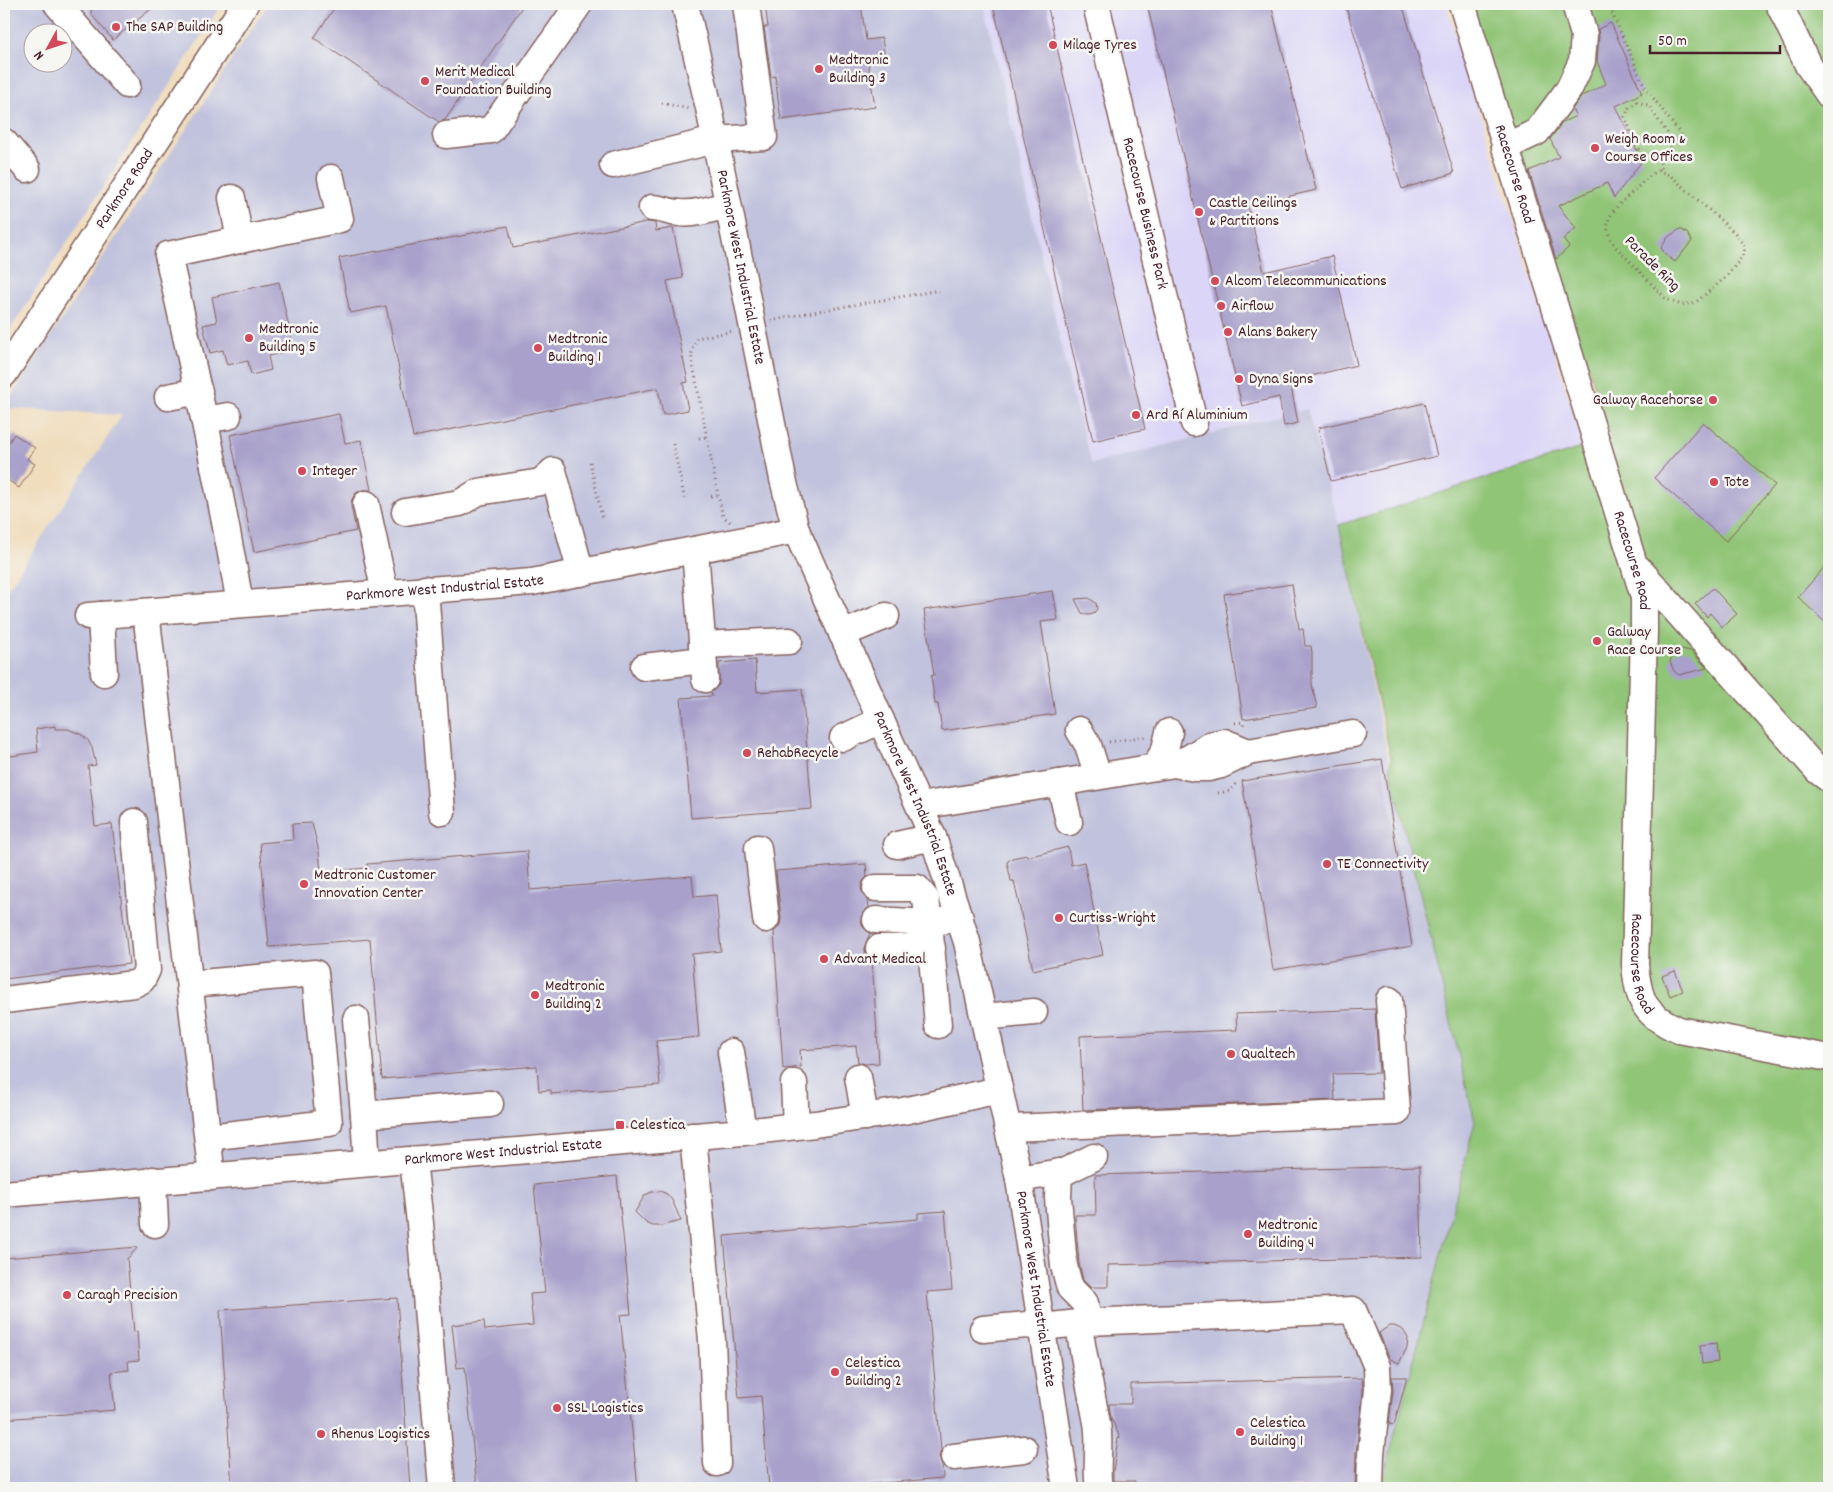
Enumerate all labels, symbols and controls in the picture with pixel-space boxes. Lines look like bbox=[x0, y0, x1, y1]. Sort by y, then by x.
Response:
place label: The SAP Building bbox=[126, 16, 223, 39]
marker: The SAP Building bbox=[110, 21, 122, 33]
north arrow bbox=[22, 22, 72, 72]
scale bar bbox=[1650, 22, 1780, 54]
text: 50 m bbox=[1658, 31, 1687, 53]
place label: Milage Tyres bbox=[1063, 34, 1137, 57]
marker: Milage Tyres bbox=[1047, 39, 1059, 51]
text: N bbox=[30, 46, 49, 64]
place label: Medtronic Building 3 bbox=[829, 49, 889, 90]
place label: Merit Medical Foundation Building bbox=[435, 61, 552, 102]
marker: Medtronic Building 3 bbox=[813, 63, 825, 75]
marker: Merit Medical Foundation Building bbox=[419, 75, 431, 87]
street label: Racecourse Road bbox=[1488, 122, 1540, 227]
place label: Weigh Room & Course Offices bbox=[1605, 128, 1693, 169]
street label: Racecourse Business Park bbox=[1116, 135, 1174, 292]
marker: Weigh Room & Course Offices bbox=[1589, 142, 1601, 154]
street label: Parkmore Road bbox=[90, 144, 159, 234]
street label: Parkmore West Industrial Estate bbox=[710, 168, 771, 367]
place label: Castle Ceilings & Partitions bbox=[1209, 192, 1298, 233]
marker: Castle Ceilings & Partitions bbox=[1193, 206, 1205, 218]
street label: Parade Ring bbox=[1619, 231, 1685, 297]
place label: Alcom Telecommunications bbox=[1225, 270, 1387, 293]
marker: Alcom Telecommunications bbox=[1209, 275, 1221, 287]
place label: Airflow bbox=[1231, 295, 1274, 318]
marker: Airflow bbox=[1215, 300, 1227, 312]
place label: Medtronic Building 5 bbox=[259, 318, 319, 359]
place label: Alans Bakery bbox=[1238, 321, 1317, 344]
marker: Alans Bakery bbox=[1222, 326, 1234, 338]
place label: Medtronic Building 1 bbox=[548, 328, 608, 369]
marker: Medtronic Building 5 bbox=[243, 332, 255, 344]
marker: Medtronic Building 1 bbox=[532, 342, 544, 354]
place label: Dyna Signs bbox=[1249, 368, 1314, 391]
marker: Dyna Signs bbox=[1233, 373, 1245, 385]
place label: Galway Racehorse bbox=[1593, 389, 1703, 412]
marker: Galway Racehorse bbox=[1707, 394, 1719, 406]
place label: Ard Rí Aluminium bbox=[1146, 404, 1248, 427]
marker: Ard Rí Aluminium bbox=[1130, 409, 1142, 421]
place label: Integer bbox=[312, 460, 357, 483]
marker: Integer bbox=[296, 465, 308, 477]
place label: Tote bbox=[1724, 471, 1749, 494]
marker: Tote bbox=[1708, 476, 1720, 488]
street label: Racecourse Road bbox=[1607, 508, 1656, 610]
street label: Parkmore West Industrial Estate bbox=[345, 568, 546, 608]
place label: Galway Race Course bbox=[1607, 621, 1681, 662]
marker: Galway Race Course bbox=[1591, 635, 1603, 647]
street label: Parkmore West Industrial Estate bbox=[867, 707, 963, 899]
place label: RehabRecycle bbox=[757, 742, 839, 765]
marker: RehabRecycle bbox=[741, 747, 753, 759]
place label: TE Connectivity bbox=[1337, 853, 1429, 876]
marker: TE Connectivity bbox=[1321, 858, 1333, 870]
place label: Medtronic Customer Innovation Center bbox=[314, 864, 436, 905]
marker: Medtronic Customer Innovation Center bbox=[298, 878, 310, 890]
place label: Curtiss-Wright bbox=[1069, 907, 1156, 930]
marker: Curtiss-Wright bbox=[1053, 912, 1065, 924]
street label: Racecourse Road bbox=[1623, 913, 1659, 1020]
place label: Advant Medical bbox=[834, 948, 926, 971]
marker: Advant Medical bbox=[818, 953, 830, 965]
place label: Medtronic Building 2 bbox=[545, 975, 605, 1016]
marker: Medtronic Building 2 bbox=[529, 989, 541, 1001]
place label: Qualtech bbox=[1241, 1043, 1295, 1066]
marker: Qualtech bbox=[1225, 1048, 1237, 1060]
place label: Celestica bbox=[630, 1114, 686, 1137]
marker: Celestica bbox=[614, 1119, 626, 1131]
street label: Parkmore West Industrial Estate bbox=[403, 1132, 603, 1172]
street label: Parkmore West Industrial Estate bbox=[1009, 1189, 1062, 1389]
place label: Medtronic Building 4 bbox=[1258, 1214, 1318, 1255]
marker: Medtronic Building 4 bbox=[1242, 1228, 1254, 1240]
place label: Caragh Precision bbox=[77, 1284, 178, 1307]
marker: Caragh Precision bbox=[61, 1289, 73, 1301]
place label: Celestica Building 2 bbox=[845, 1352, 902, 1393]
marker: Celestica Building 2 bbox=[829, 1366, 841, 1378]
place label: SSL Logistics bbox=[567, 1397, 644, 1420]
marker: SSL Logistics bbox=[551, 1402, 563, 1414]
place label: Celestica Building 1 bbox=[1250, 1412, 1306, 1453]
place label: Rhenus Logistics bbox=[331, 1423, 430, 1446]
marker: Celestica Building 1 bbox=[1234, 1426, 1246, 1438]
marker: Rhenus Logistics bbox=[315, 1428, 327, 1440]

